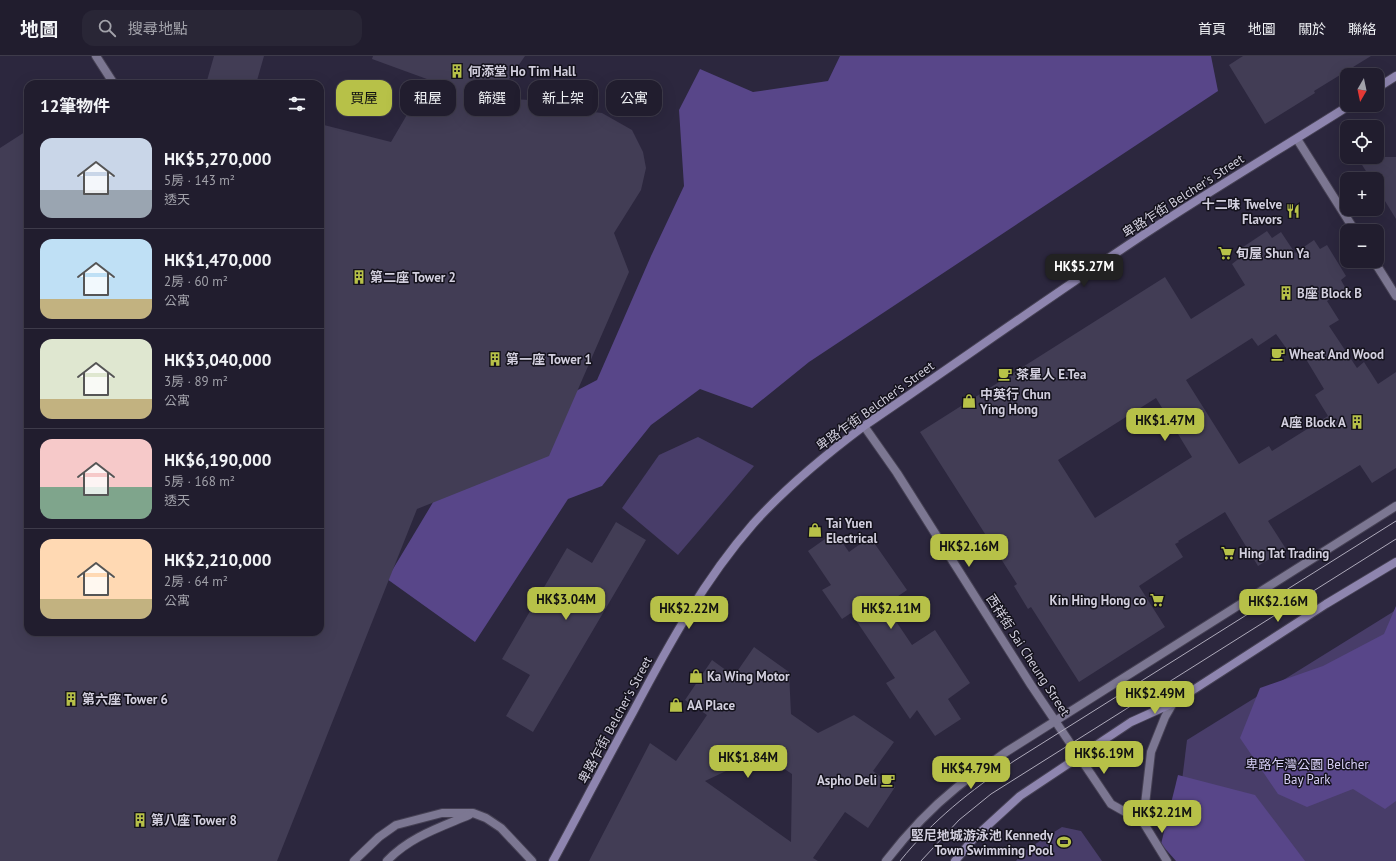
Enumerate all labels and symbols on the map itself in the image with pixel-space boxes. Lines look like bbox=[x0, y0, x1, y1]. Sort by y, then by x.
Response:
building icon: 何添堂 Ho Tim Hall bbox=[449, 63, 465, 79]
place label: 何添堂 Ho Tim Hall bbox=[468, 63, 576, 80]
north arrow bbox=[1340, 68, 1384, 112]
street label: 卑路乍街 Belcher's Street bbox=[1119, 150, 1248, 242]
place label: 十二味 Twelve Flavors bbox=[1202, 196, 1283, 228]
restaurant icon: 十二味 Twelve Flavors bbox=[1285, 203, 1301, 219]
supermarket icon: 旬屋 Shun Ya bbox=[1217, 245, 1233, 261]
place label: 旬屋 Shun Ya bbox=[1236, 245, 1309, 262]
pin: HK$5.27M bbox=[1043, 254, 1125, 288]
building icon: 第二座 Tower 2 bbox=[351, 269, 367, 285]
place label: 第二座 Tower 2 bbox=[370, 269, 456, 286]
building icon: B座 Block B bbox=[1278, 285, 1294, 301]
place label: B座 Block B bbox=[1297, 285, 1362, 302]
cafe icon: Wheat And Wood bbox=[1270, 346, 1286, 362]
place label: Wheat And Wood bbox=[1289, 346, 1384, 363]
building icon: 第一座 Tower 1 bbox=[487, 351, 503, 367]
place label: 第一座 Tower 1 bbox=[506, 351, 592, 368]
street label: 卑路乍街 Belcher's Street bbox=[813, 357, 938, 455]
cafe icon: 茶星人 E.Tea bbox=[997, 366, 1013, 382]
place label: 茶星人 E.Tea bbox=[1016, 366, 1086, 383]
place label: 中英行 Chun Ying Hong bbox=[979, 386, 1051, 418]
shop icon: 中英行 Chun Ying Hong bbox=[961, 393, 977, 409]
pin: HK$1.47M bbox=[1124, 408, 1206, 442]
place label: A座 Block A bbox=[1281, 414, 1346, 431]
building icon: A座 Block A bbox=[1349, 414, 1365, 430]
place label: Tai Yuen Electrical bbox=[826, 515, 877, 547]
shop icon: Tai Yuen Electrical bbox=[807, 522, 823, 538]
pin: HK$2.16M bbox=[928, 534, 1010, 568]
supermarket icon: Hing Tat Trading bbox=[1220, 545, 1236, 561]
place label: Hing Tat Trading bbox=[1239, 545, 1329, 562]
pin: HK$3.04M bbox=[525, 587, 607, 621]
pin: HK$2.16M bbox=[1237, 589, 1319, 623]
street label: 西祥街 Sai Cheung Street bbox=[982, 591, 1074, 720]
place label: Kin Hing Hong co bbox=[1050, 592, 1146, 609]
supermarket icon: Kin Hing Hong co bbox=[1149, 592, 1165, 608]
pin: HK$2.22M bbox=[648, 596, 730, 630]
pin: HK$2.11M bbox=[850, 596, 932, 630]
street label: 卑路乍街 Belcher's Street bbox=[574, 653, 656, 787]
shop icon: Ka Wing Motor bbox=[688, 668, 704, 684]
place label: Ka Wing Motor bbox=[707, 668, 790, 685]
pin: HK$2.49M bbox=[1114, 681, 1196, 715]
building icon: 第六座 Tower 6 bbox=[63, 691, 79, 707]
place label: 第六座 Tower 6 bbox=[82, 691, 168, 708]
shop icon: AA Place bbox=[668, 697, 684, 713]
place label: AA Place bbox=[687, 697, 735, 714]
pin: HK$6.19M bbox=[1063, 741, 1145, 775]
pin: HK$1.84M bbox=[707, 745, 789, 779]
pin: HK$4.79M bbox=[930, 756, 1012, 790]
park label: 卑路乍灣公園 Belcher Bay Park bbox=[1245, 756, 1369, 788]
place label: Aspho Deli bbox=[817, 772, 877, 789]
cafe icon: Aspho Deli bbox=[880, 772, 896, 788]
pin: HK$2.21M bbox=[1121, 800, 1203, 834]
building icon: 第八座 Tower 8 bbox=[132, 812, 148, 828]
place label: 第八座 Tower 8 bbox=[151, 812, 237, 829]
place label: 堅尼地城游泳池 Kennedy Town Swimming Pool bbox=[911, 827, 1054, 859]
sports icon: 堅尼地城游泳池 Kennedy Town Swimming Pool bbox=[1056, 834, 1072, 850]

